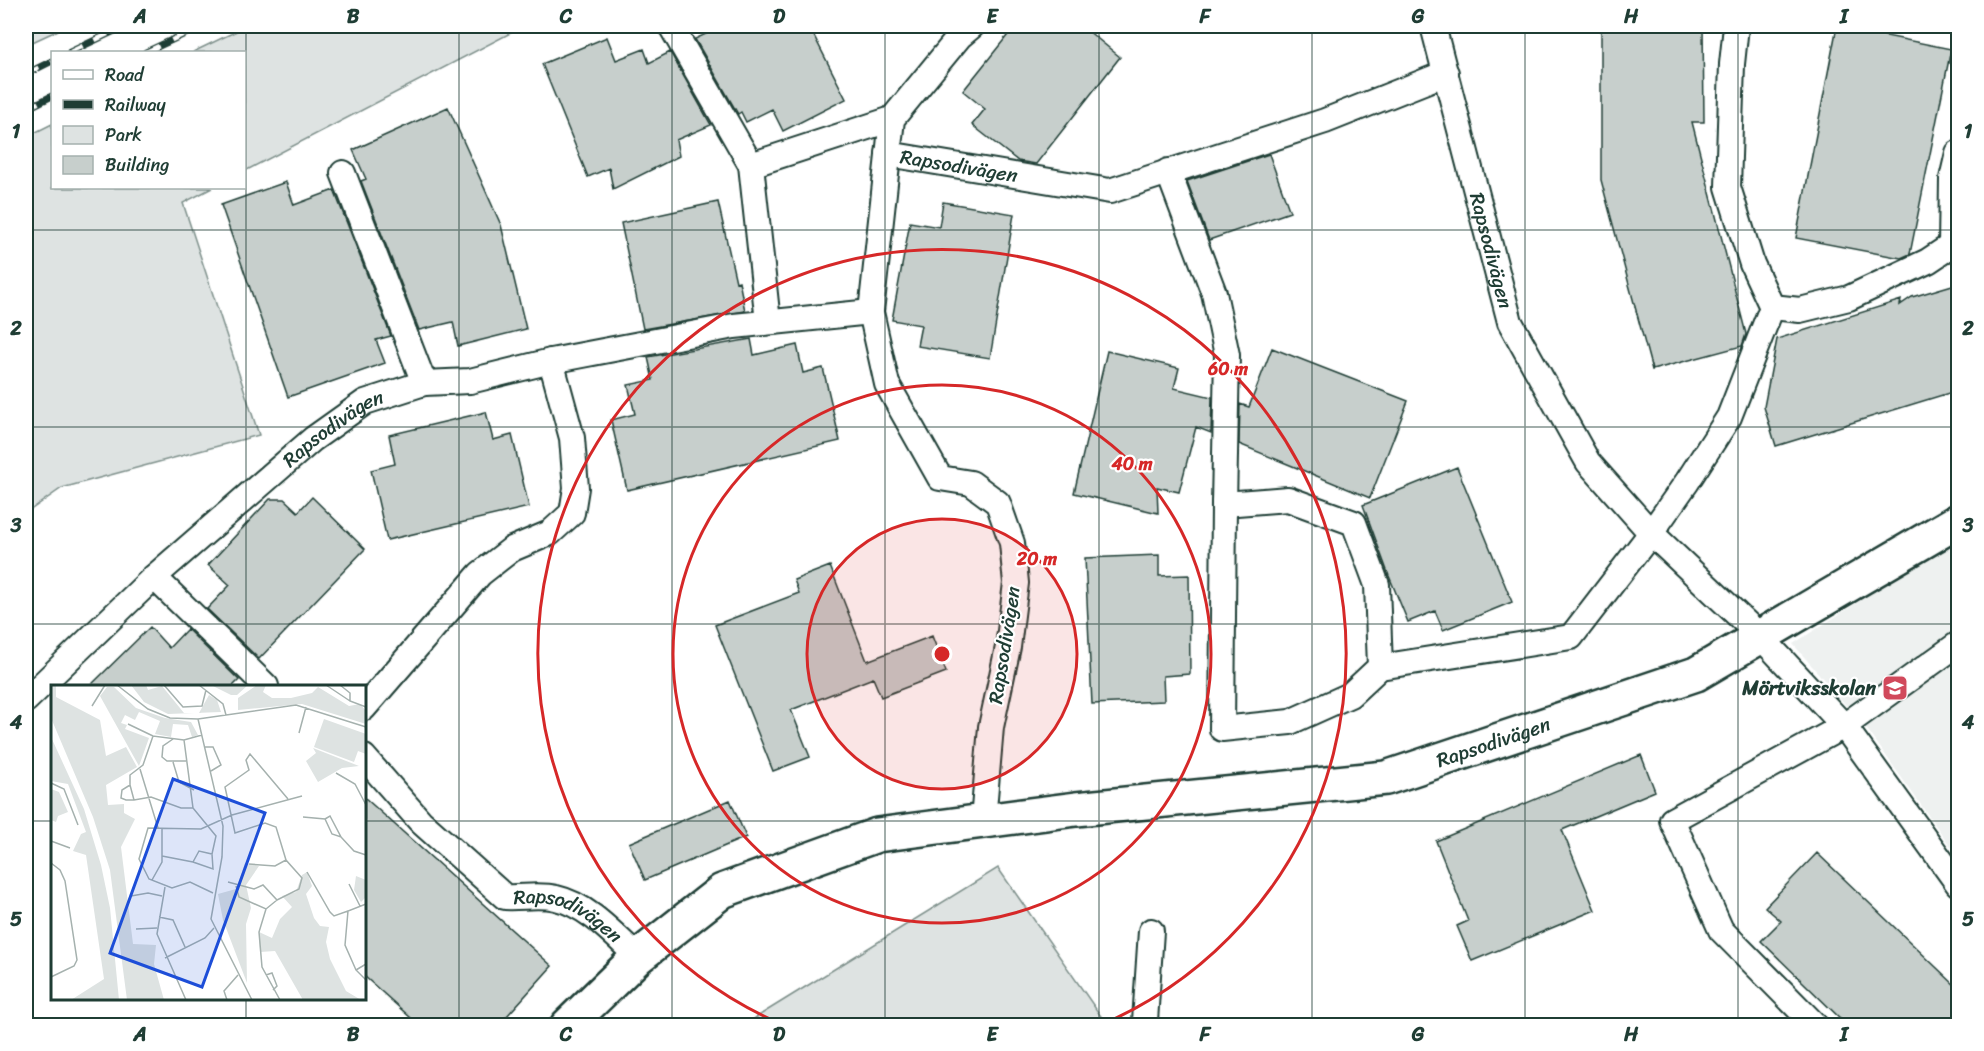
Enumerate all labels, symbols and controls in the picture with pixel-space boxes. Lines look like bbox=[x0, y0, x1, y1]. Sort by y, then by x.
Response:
text: A bbox=[132, 0, 147, 34]
text: B bbox=[347, 0, 360, 34]
text: C bbox=[559, 0, 573, 34]
text: D bbox=[773, 0, 786, 34]
text: E bbox=[986, 0, 999, 34]
text: F bbox=[1199, 0, 1212, 34]
text: G bbox=[1411, 0, 1425, 34]
text: H bbox=[1623, 0, 1639, 34]
text: I bbox=[1839, 0, 1850, 34]
legend bbox=[51, 51, 246, 189]
text: Road bbox=[105, 59, 145, 91]
text: Railway bbox=[105, 89, 167, 121]
text: 1 bbox=[12, 114, 21, 149]
text: 1 bbox=[1964, 114, 1973, 149]
text: Park bbox=[105, 119, 142, 151]
street label: Rapsodivägen bbox=[897, 139, 1021, 193]
text: Building bbox=[105, 149, 169, 181]
street label: Rapsodivägen bbox=[1459, 189, 1523, 313]
text: 2 bbox=[9, 311, 22, 346]
text: 2 bbox=[1961, 311, 1974, 346]
text: 60 m bbox=[1207, 353, 1248, 385]
street label: Rapsodivägen bbox=[274, 380, 388, 476]
text: 40 m bbox=[1110, 448, 1153, 480]
text: 3 bbox=[10, 508, 22, 543]
text: 3 bbox=[1962, 508, 1974, 543]
text: 20 m bbox=[1016, 543, 1057, 575]
street label: Rapsodivägen bbox=[978, 584, 1031, 706]
centre of rings bbox=[932, 644, 952, 664]
place label: Mörtviksskolan bbox=[1741, 671, 1876, 706]
school or university icon: Mörtviksskolan bbox=[1880, 673, 1910, 703]
inset map bbox=[51, 685, 366, 1000]
text: 4 bbox=[9, 705, 23, 740]
text: 4 bbox=[1961, 705, 1975, 740]
street label: Rapsodivägen bbox=[1432, 707, 1555, 778]
street label: Rapsodivägen bbox=[513, 879, 631, 952]
text: 5 bbox=[10, 902, 22, 937]
text: 5 bbox=[1962, 902, 1974, 937]
text: A bbox=[132, 1017, 147, 1051]
text: B bbox=[347, 1017, 360, 1051]
text: C bbox=[559, 1017, 573, 1051]
text: D bbox=[773, 1017, 786, 1051]
text: E bbox=[986, 1017, 999, 1051]
text: F bbox=[1199, 1017, 1212, 1051]
text: G bbox=[1411, 1017, 1425, 1051]
text: H bbox=[1623, 1017, 1639, 1051]
text: I bbox=[1839, 1017, 1850, 1051]

